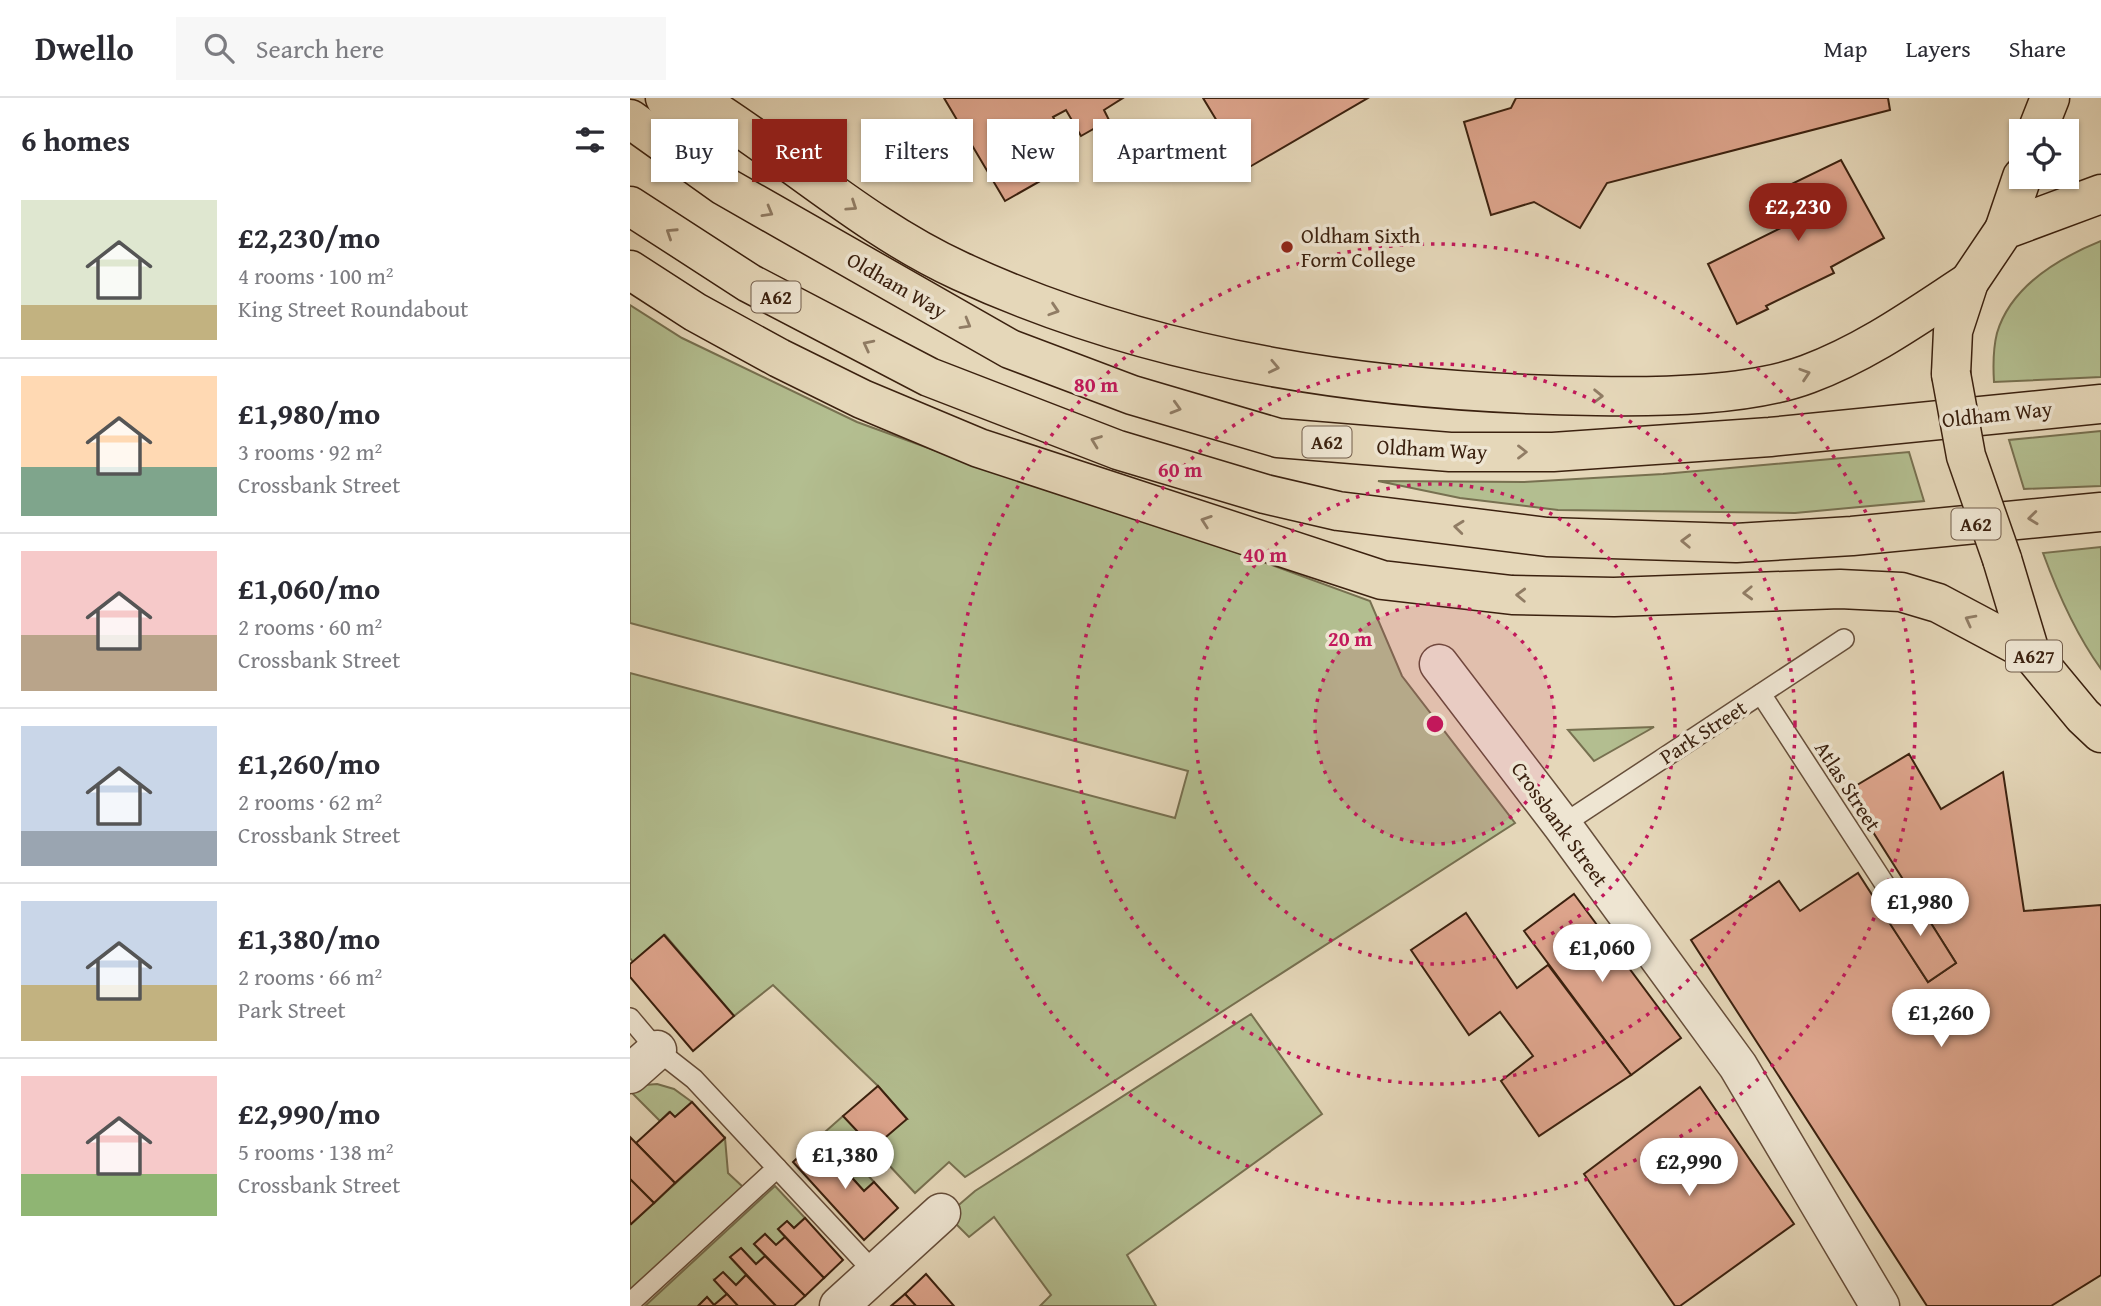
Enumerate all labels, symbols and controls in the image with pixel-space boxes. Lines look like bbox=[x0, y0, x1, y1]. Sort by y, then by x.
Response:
search box bbox=[176, 17, 666, 80]
text: Dwello bbox=[35, 24, 134, 72]
icon: search bbox=[200, 29, 238, 67]
text: Search here bbox=[256, 29, 384, 68]
text: Map bbox=[1824, 31, 1867, 66]
text: Layers bbox=[1905, 31, 1971, 66]
text: Share bbox=[2009, 31, 2066, 66]
text: 6 homes bbox=[21, 118, 130, 162]
chip: Buy bbox=[651, 119, 738, 182]
chip: Rent bbox=[752, 119, 847, 182]
chip: Filters bbox=[861, 119, 973, 182]
chip: New bbox=[987, 119, 1079, 182]
chip: Apartment bbox=[1093, 119, 1251, 182]
map controls bbox=[2009, 119, 2079, 189]
button: locate bbox=[2009, 119, 2079, 189]
icon: filters bbox=[571, 121, 609, 159]
pin: £2,230 bbox=[1741, 184, 1855, 243]
text: £2,230 bbox=[1765, 189, 1831, 222]
one-way arrow bbox=[844, 198, 857, 211]
one-way arrow bbox=[760, 203, 773, 216]
text: £2,230/mo bbox=[238, 215, 380, 259]
place label: Oldham Sixth Form College bbox=[1301, 220, 1421, 275]
icon: home bbox=[77, 228, 161, 312]
one-way arrow bbox=[666, 228, 679, 241]
marker: Oldham Sixth Form College bbox=[1279, 239, 1295, 255]
street label: Oldham Way bbox=[841, 244, 953, 326]
text: 4 rooms · 100 m² bbox=[238, 259, 393, 292]
road number: A62 bbox=[752, 281, 800, 312]
text: King Street Roundabout bbox=[238, 292, 468, 325]
one-way arrow bbox=[1047, 302, 1060, 316]
one-way arrow bbox=[958, 316, 971, 329]
one-way arrow bbox=[863, 340, 875, 354]
one-way arrow bbox=[1268, 359, 1280, 374]
one-way arrow bbox=[1799, 368, 1811, 382]
text: 80 m bbox=[1074, 369, 1118, 400]
one-way arrow bbox=[1593, 388, 1603, 404]
text: £1,980/mo bbox=[238, 391, 380, 435]
street label: Oldham Way bbox=[1940, 393, 2054, 435]
one-way arrow bbox=[1170, 399, 1182, 414]
icon: home bbox=[77, 404, 161, 488]
road number: A62 bbox=[1302, 426, 1352, 458]
street label: Oldham Way bbox=[1376, 431, 1489, 467]
text: 3 rooms · 92 m² bbox=[238, 435, 382, 468]
one-way arrow bbox=[1090, 435, 1102, 449]
one-way arrow bbox=[1517, 444, 1527, 460]
text: 60 m bbox=[1158, 454, 1202, 485]
text: Crossbank Street bbox=[238, 468, 400, 501]
road number: A62 bbox=[1952, 508, 2000, 540]
one-way arrow bbox=[2027, 510, 2038, 525]
one-way arrow bbox=[1200, 515, 1212, 529]
one-way arrow bbox=[1453, 520, 1464, 535]
one-way arrow bbox=[1680, 534, 1691, 549]
text: 40 m bbox=[1243, 539, 1287, 570]
text: £1,060/mo bbox=[238, 566, 380, 610]
icon: home bbox=[77, 579, 161, 663]
one-way arrow bbox=[1742, 585, 1753, 600]
one-way arrow bbox=[1515, 587, 1526, 602]
text: 2 rooms · 60 m² bbox=[238, 610, 382, 643]
one-way arrow bbox=[1965, 614, 1977, 628]
text: 20 m bbox=[1328, 623, 1372, 654]
road number: A627 bbox=[2006, 640, 2062, 671]
text: Crossbank Street bbox=[238, 643, 400, 676]
street label: Park Street bbox=[1653, 692, 1753, 772]
centre of rings bbox=[1423, 712, 1447, 736]
street label: Atlas Street bbox=[1807, 735, 1889, 838]
text: £1,260/mo bbox=[238, 741, 380, 785]
icon: home bbox=[77, 754, 161, 838]
street label: Crossbank Street bbox=[1504, 755, 1616, 894]
text: 2 rooms · 62 m² bbox=[238, 785, 382, 818]
text: Crossbank Street bbox=[238, 818, 400, 851]
pin: £1,980 bbox=[1863, 878, 1977, 938]
text: £1,980 bbox=[1887, 884, 1953, 917]
text: £1,380/mo bbox=[238, 916, 380, 960]
pin: £1,060 bbox=[1545, 924, 1659, 984]
icon: home bbox=[77, 929, 161, 1013]
text: £1,060 bbox=[1569, 930, 1635, 963]
text: 2 rooms · 66 m² bbox=[238, 960, 382, 993]
pin: £1,260 bbox=[1884, 990, 1998, 1049]
text: Park Street bbox=[238, 993, 346, 1026]
text: £1,260 bbox=[1908, 995, 1974, 1028]
text: £2,990/mo bbox=[238, 1091, 380, 1135]
icon: home bbox=[77, 1104, 161, 1188]
pin: £1,380 bbox=[788, 1132, 902, 1191]
text: 5 rooms · 138 m² bbox=[238, 1135, 393, 1168]
text: £1,380 bbox=[812, 1137, 878, 1170]
pin: £2,990 bbox=[1632, 1138, 1746, 1198]
text: £2,990 bbox=[1656, 1144, 1722, 1177]
text: Crossbank Street bbox=[238, 1168, 400, 1201]

